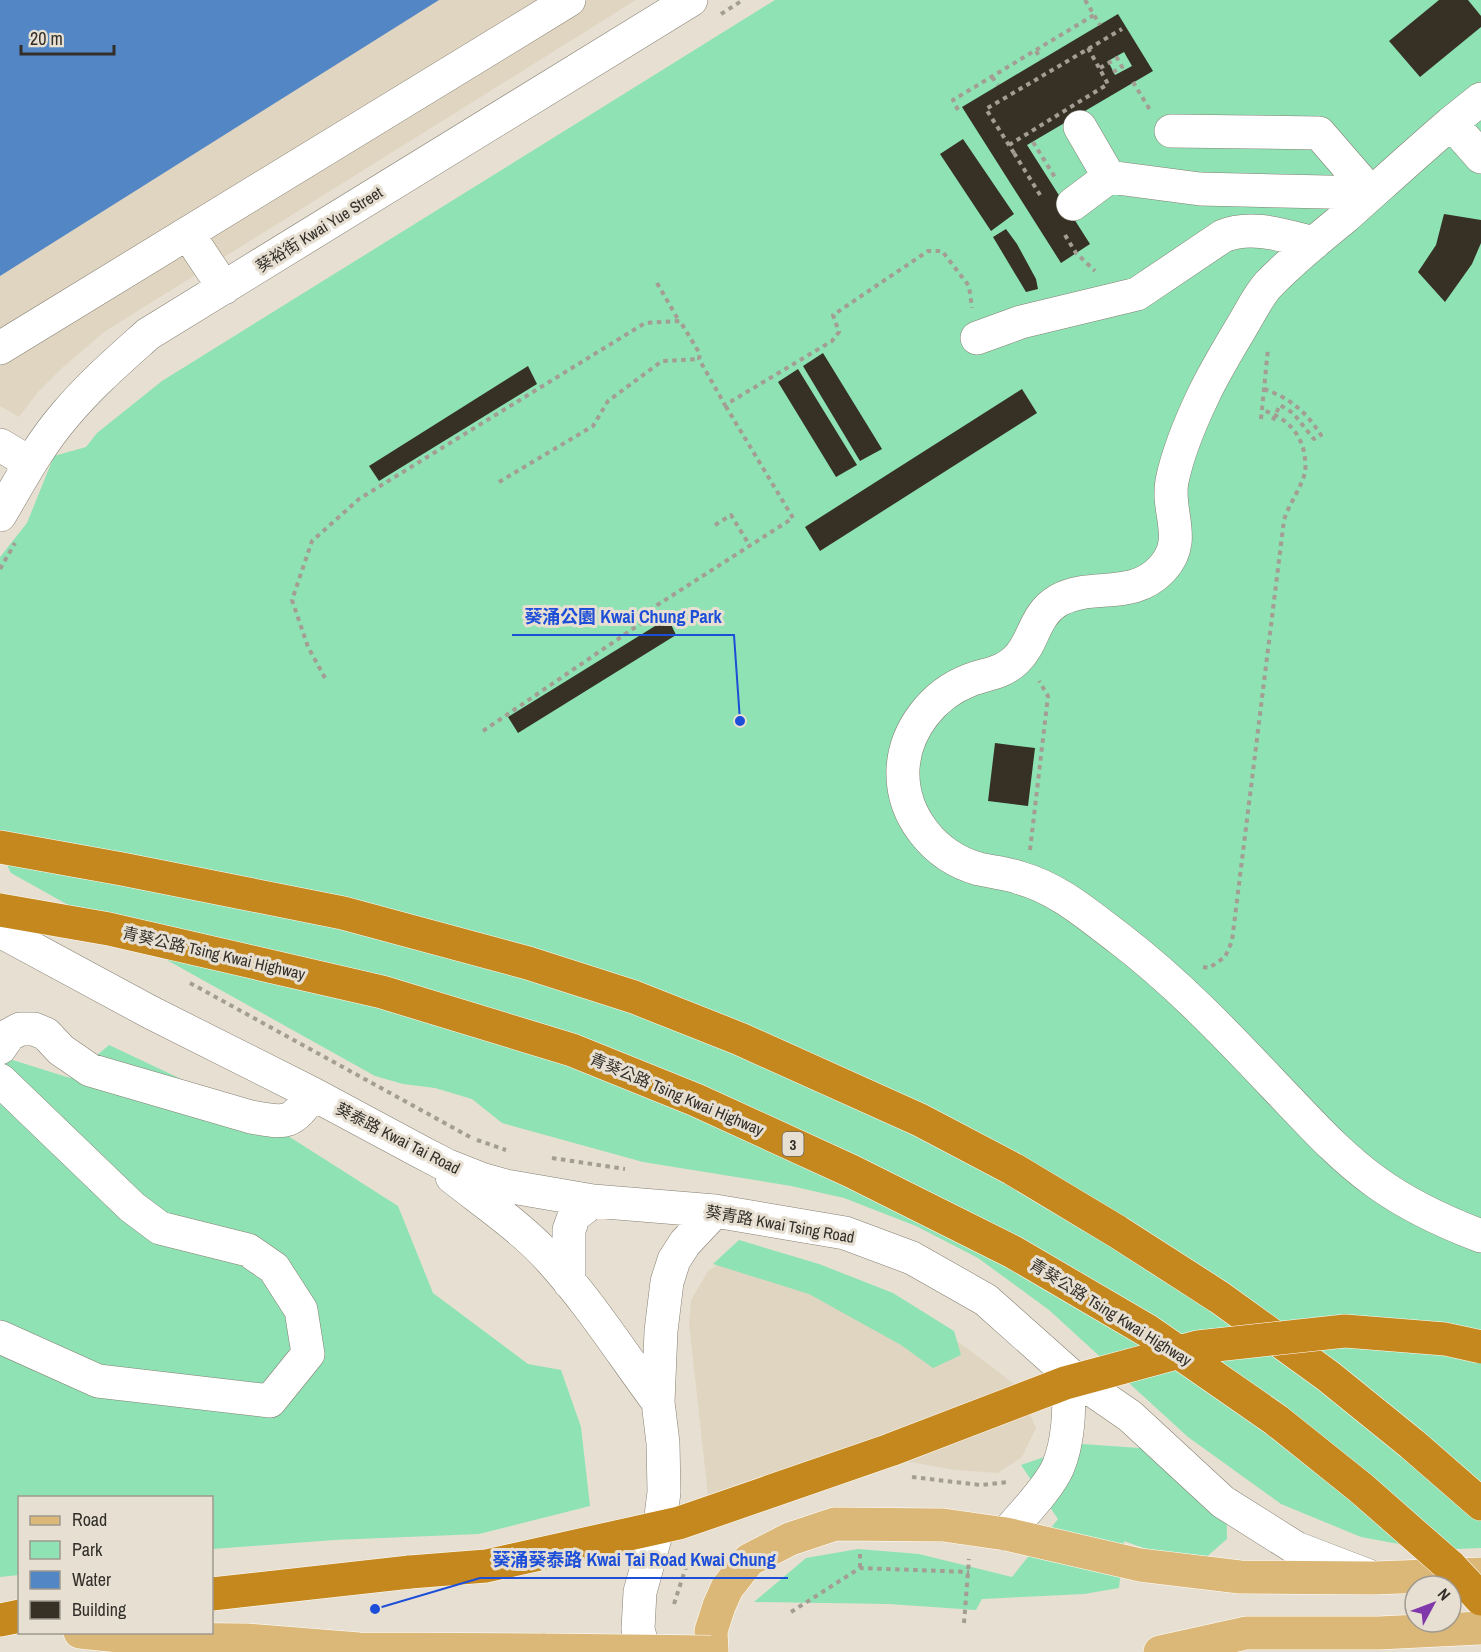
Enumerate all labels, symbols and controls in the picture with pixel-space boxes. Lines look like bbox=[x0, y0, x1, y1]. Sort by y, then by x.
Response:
scale bar bbox=[21, 18, 114, 56]
text: 20 m bbox=[30, 26, 63, 51]
street label: 葵裕街 Kwai Yue Street bbox=[251, 181, 387, 277]
callout: 葵涌公園 Kwai Chung Park bbox=[512, 599, 734, 635]
text: 葵涌公園 Kwai Chung Park bbox=[524, 604, 723, 629]
street label: 青葵公路 Tsing Kwai Highway bbox=[120, 921, 308, 985]
street label: 青葵公路 Tsing Kwai Highway bbox=[587, 1047, 768, 1141]
street label: 葵泰路 Kwai Tai Road bbox=[332, 1097, 464, 1179]
road number: 3 bbox=[782, 1132, 804, 1156]
street label: 葵青路 Kwai Tsing Road bbox=[704, 1200, 856, 1248]
street label: 青葵公路 Tsing Kwai Highway bbox=[1026, 1253, 1196, 1371]
legend bbox=[18, 1496, 213, 1634]
text: Road bbox=[72, 1507, 107, 1532]
text: Park bbox=[72, 1537, 103, 1562]
callout: 葵涌葵泰路 Kwai Tai Road Kwai Chung bbox=[480, 1542, 788, 1578]
text: 葵涌葵泰路 Kwai Tai Road Kwai Chung bbox=[492, 1547, 776, 1572]
text: Water bbox=[72, 1567, 111, 1592]
north arrow bbox=[1403, 1574, 1463, 1634]
text: N bbox=[1433, 1583, 1456, 1605]
text: Building bbox=[72, 1597, 127, 1622]

